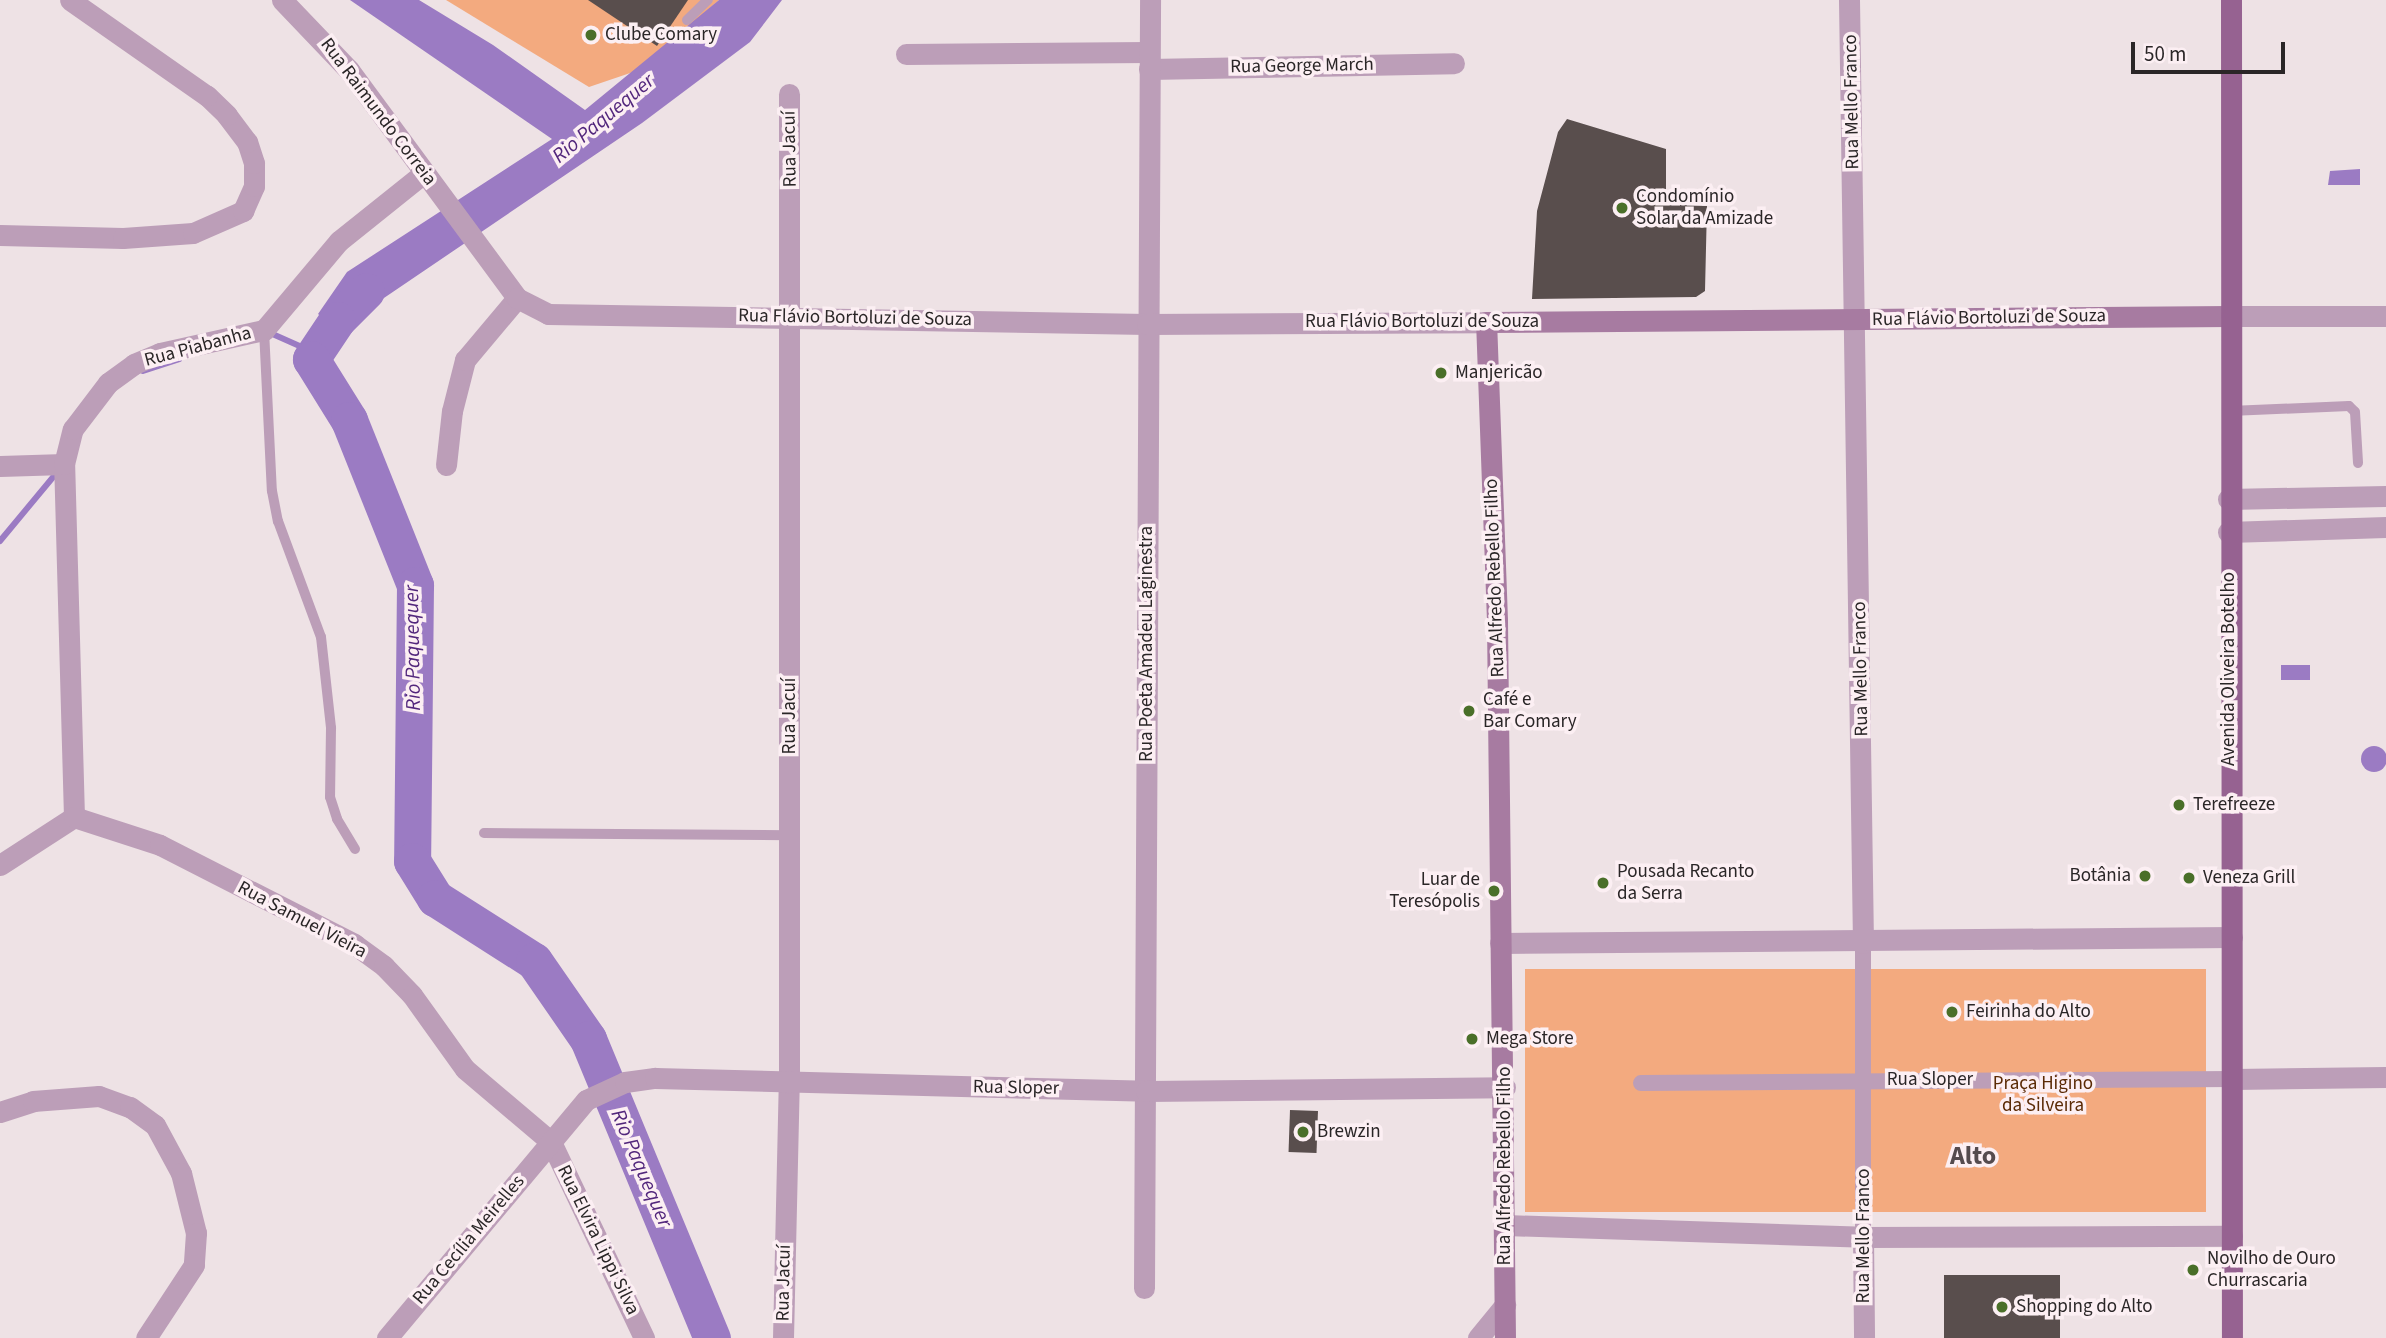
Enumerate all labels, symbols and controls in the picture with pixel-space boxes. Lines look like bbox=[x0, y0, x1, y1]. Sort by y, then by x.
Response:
place label: Clube Comary bbox=[605, 24, 717, 46]
marker: Clube Comary bbox=[583, 27, 599, 43]
scale bar bbox=[2134, 28, 2288, 72]
street label: Rua Raimundo Correia bbox=[315, 34, 441, 190]
street label: Rua Mello Franco bbox=[1839, 34, 1865, 170]
text: 50 m bbox=[2144, 39, 2186, 69]
street label: Rua George March bbox=[1230, 53, 1374, 79]
water label: Rio Paquequer bbox=[547, 68, 659, 168]
street label: Rua Jacuí bbox=[778, 110, 802, 188]
place label: Condomínio Solar da Amizade bbox=[1636, 186, 1773, 230]
marker: Condomínio Solar da Amizade bbox=[1614, 200, 1630, 216]
street label: Rua Flávio Bortoluzi de Souza bbox=[738, 305, 972, 331]
street label: Rua Flávio Bortoluzi de Souza bbox=[1872, 305, 2106, 331]
street label: Rua Flávio Bortoluzi de Souza bbox=[1305, 311, 1539, 333]
street label: Rua Piabanha bbox=[142, 322, 254, 372]
place label: Manjericão bbox=[1455, 362, 1543, 384]
marker: Manjericão bbox=[1433, 365, 1449, 381]
street label: Rua Alfredo Rebello Filho bbox=[1480, 478, 1510, 678]
street label: Rua Poeta Amadeu Laginestra bbox=[1136, 526, 1158, 762]
street label: Avenida Oliveira Botelho bbox=[2218, 572, 2240, 766]
water label: Rio Paquequer bbox=[398, 585, 426, 711]
street label: Rua Mello Franco bbox=[1848, 601, 1874, 737]
street label: Rua Jacuí bbox=[779, 678, 801, 754]
place label: Café e Bar Comary bbox=[1483, 689, 1577, 733]
marker: Café e Bar Comary bbox=[1461, 703, 1477, 719]
place label: Terefreeze bbox=[2193, 794, 2275, 816]
marker: Terefreeze bbox=[2171, 797, 2187, 813]
place label: Pousada Recanto da Serra bbox=[1617, 861, 1754, 905]
place label: Botânia bbox=[2070, 865, 2131, 887]
place label: Veneza Grill bbox=[2203, 867, 2295, 889]
marker: Botânia bbox=[2137, 868, 2153, 884]
place label: Luar de Teresópolis bbox=[1389, 869, 1480, 913]
marker: Veneza Grill bbox=[2181, 870, 2197, 886]
marker: Pousada Recanto da Serra bbox=[1595, 875, 1611, 891]
street label: Rua Samuel Vieira bbox=[234, 876, 370, 964]
marker: Luar de Teresópolis bbox=[1486, 883, 1502, 899]
place label: Feirinha do Alto bbox=[1966, 1001, 2091, 1023]
marker: Feirinha do Alto bbox=[1944, 1004, 1960, 1020]
place label: Mega Store bbox=[1486, 1028, 1574, 1050]
marker: Mega Store bbox=[1464, 1031, 1480, 1047]
street label: Rua Alfredo Rebello Filho bbox=[1494, 1066, 1516, 1266]
street label: Rua Sloper bbox=[1887, 1069, 1973, 1091]
park label: Praça Higino da Silveira bbox=[1993, 1073, 2093, 1117]
street label: Rua Sloper bbox=[973, 1076, 1059, 1100]
water label: Rio Paquequer bbox=[606, 1105, 678, 1231]
place label: Brewzin bbox=[1317, 1121, 1381, 1143]
marker: Brewzin bbox=[1295, 1124, 1311, 1140]
district label: Alto bbox=[1950, 1140, 1996, 1172]
street label: Rua Elvira Lippi Silva bbox=[552, 1161, 644, 1319]
street label: Rua Mello Franco bbox=[1853, 1168, 1875, 1304]
street label: Rua Cecília Meirelles bbox=[408, 1171, 530, 1309]
street label: Rua Jacuí bbox=[772, 1244, 796, 1322]
place label: Novilho de Ouro Churrascaria bbox=[2207, 1248, 2336, 1292]
marker: Novilho de Ouro Churrascaria bbox=[2185, 1262, 2201, 1278]
place label: Shopping do Alto bbox=[2016, 1296, 2153, 1318]
marker: Shopping do Alto bbox=[1994, 1299, 2010, 1315]

